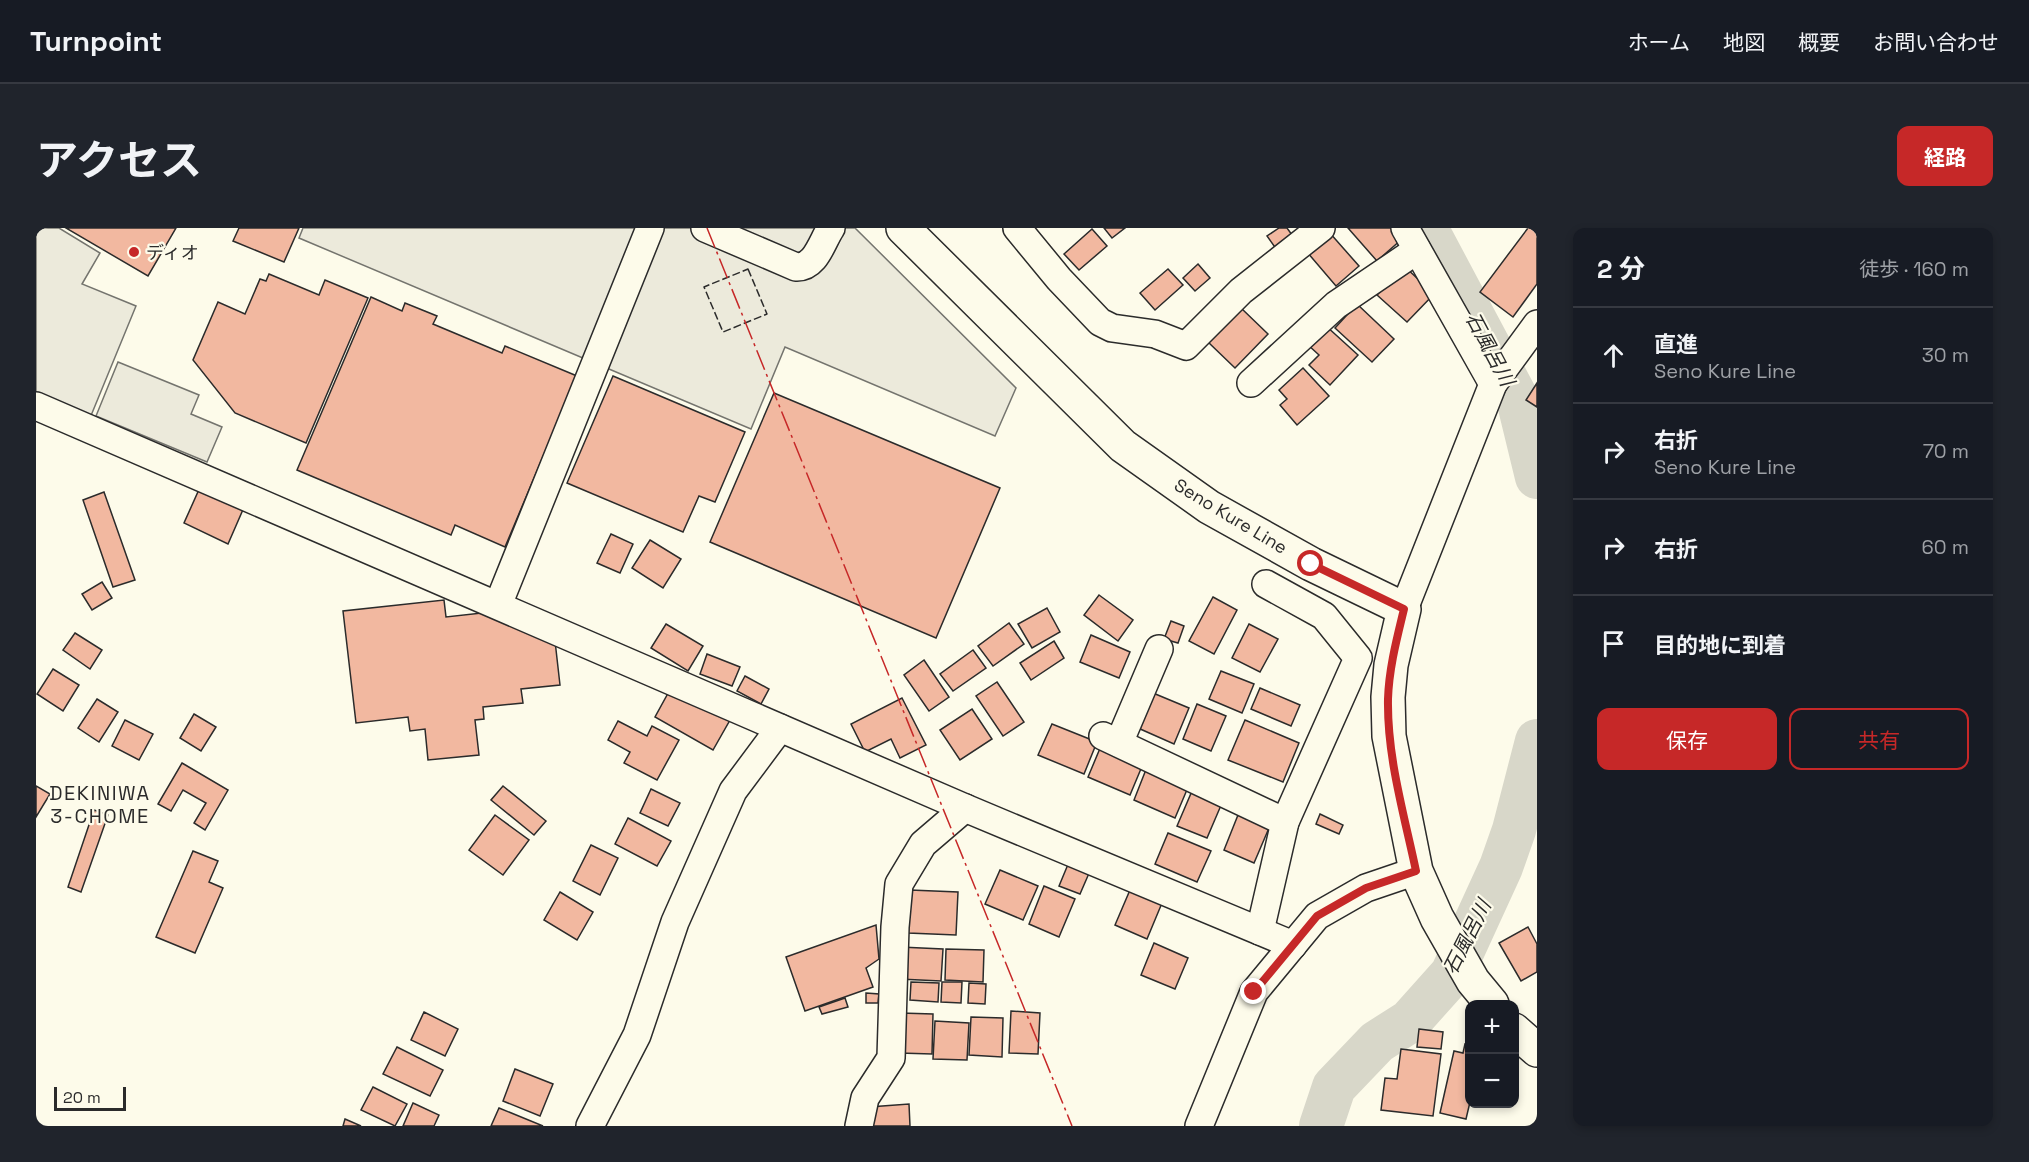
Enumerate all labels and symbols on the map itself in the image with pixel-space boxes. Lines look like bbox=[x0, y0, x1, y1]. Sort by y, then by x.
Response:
place label: ディオ bbox=[146, 241, 199, 264]
marker: ディオ bbox=[127, 245, 141, 259]
water label: 石風呂川 bbox=[1460, 308, 1521, 392]
street label: Seno Kure Line bbox=[1170, 473, 1292, 559]
route start bbox=[1297, 550, 1323, 576]
district label: DEKINIWA 3-CHOME bbox=[49, 780, 151, 829]
water label: 石風呂川 bbox=[1437, 894, 1498, 979]
route end bbox=[1240, 978, 1266, 1004]
scale bar bbox=[54, 1084, 126, 1112]

